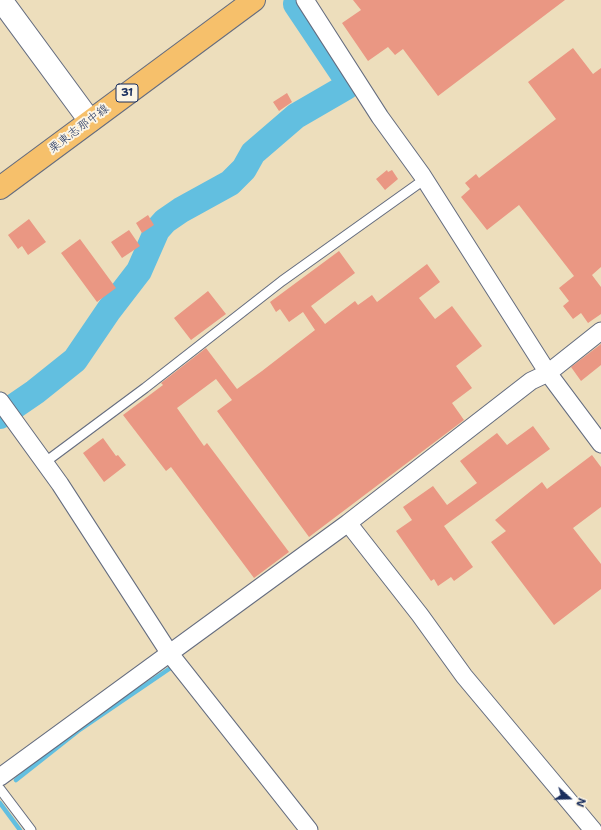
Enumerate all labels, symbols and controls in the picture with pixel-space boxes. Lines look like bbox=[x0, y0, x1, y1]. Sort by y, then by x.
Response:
road number: 31 bbox=[116, 84, 138, 102]
street label: 栗東志那中線 bbox=[46, 102, 112, 156]
north arrow bbox=[549, 778, 589, 818]
text: N bbox=[572, 796, 589, 809]

